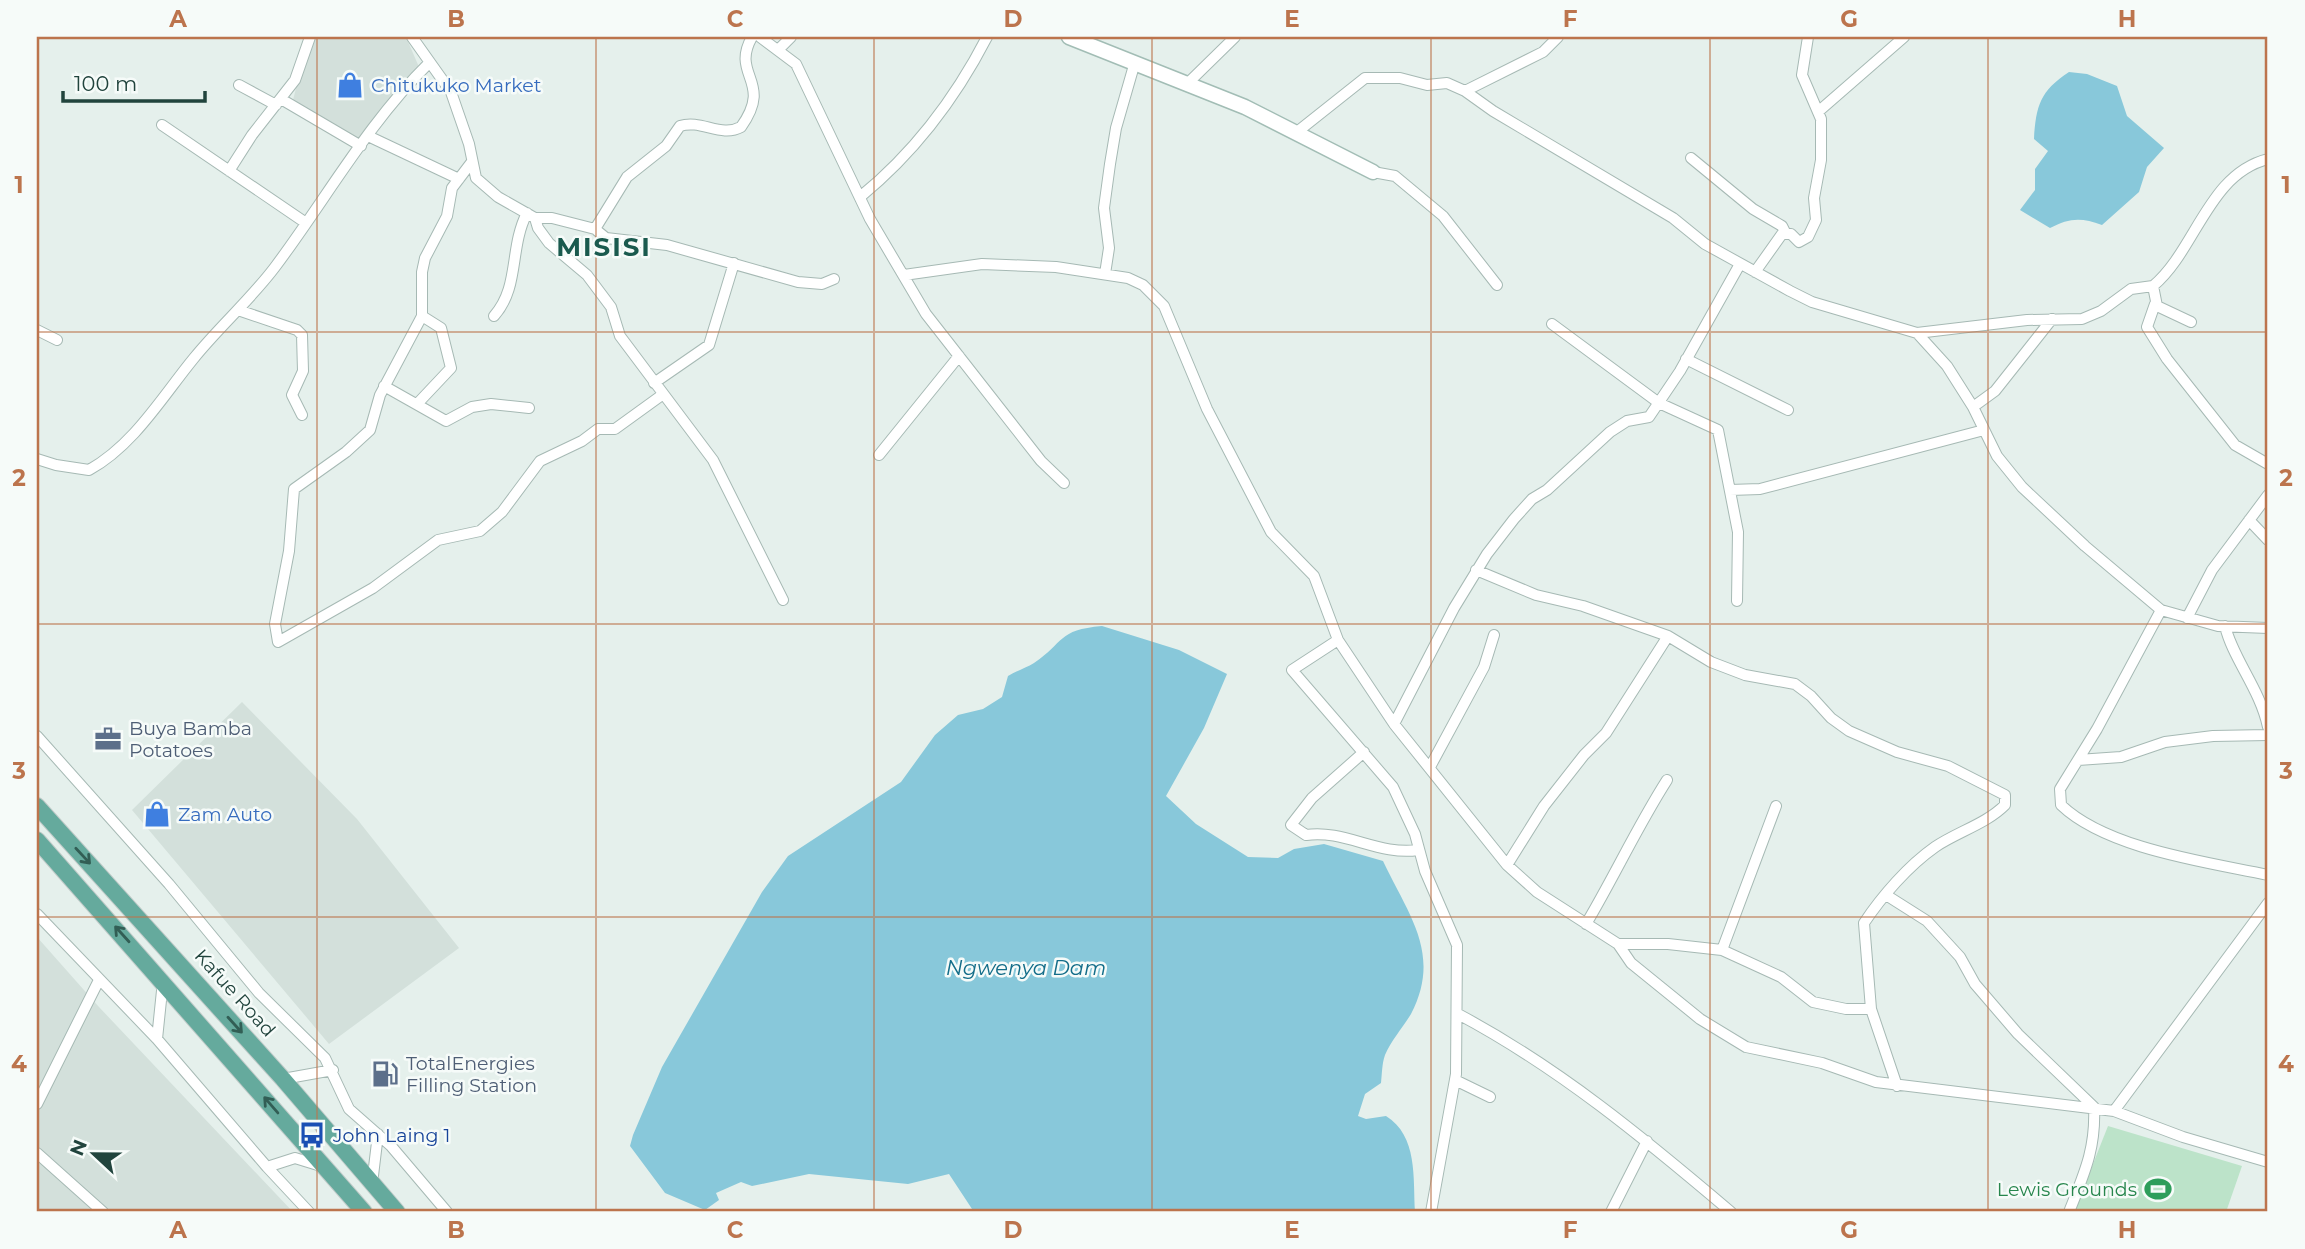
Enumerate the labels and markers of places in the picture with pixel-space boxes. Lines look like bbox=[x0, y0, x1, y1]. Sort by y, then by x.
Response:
shop icon: Chitukuko Market bbox=[335, 70, 365, 100]
place label: Chitukuko Market bbox=[371, 74, 542, 97]
place label: Buya Bamba Potatoes bbox=[129, 717, 252, 762]
office icon: Buya Bamba Potatoes bbox=[93, 724, 123, 754]
shop icon: Zam Auto bbox=[142, 799, 172, 829]
place label: Zam Auto bbox=[178, 803, 272, 826]
place label: TotalEnergies Filling Station bbox=[406, 1052, 537, 1097]
fuel station icon: TotalEnergies Filling Station bbox=[370, 1059, 400, 1089]
bus stop icon: John Laing 1 bbox=[297, 1120, 327, 1150]
place label: John Laing 1 bbox=[332, 1124, 450, 1147]
sports icon: Lewis Grounds bbox=[2143, 1174, 2173, 1204]
place label: Lewis Grounds bbox=[1997, 1178, 2137, 1201]

